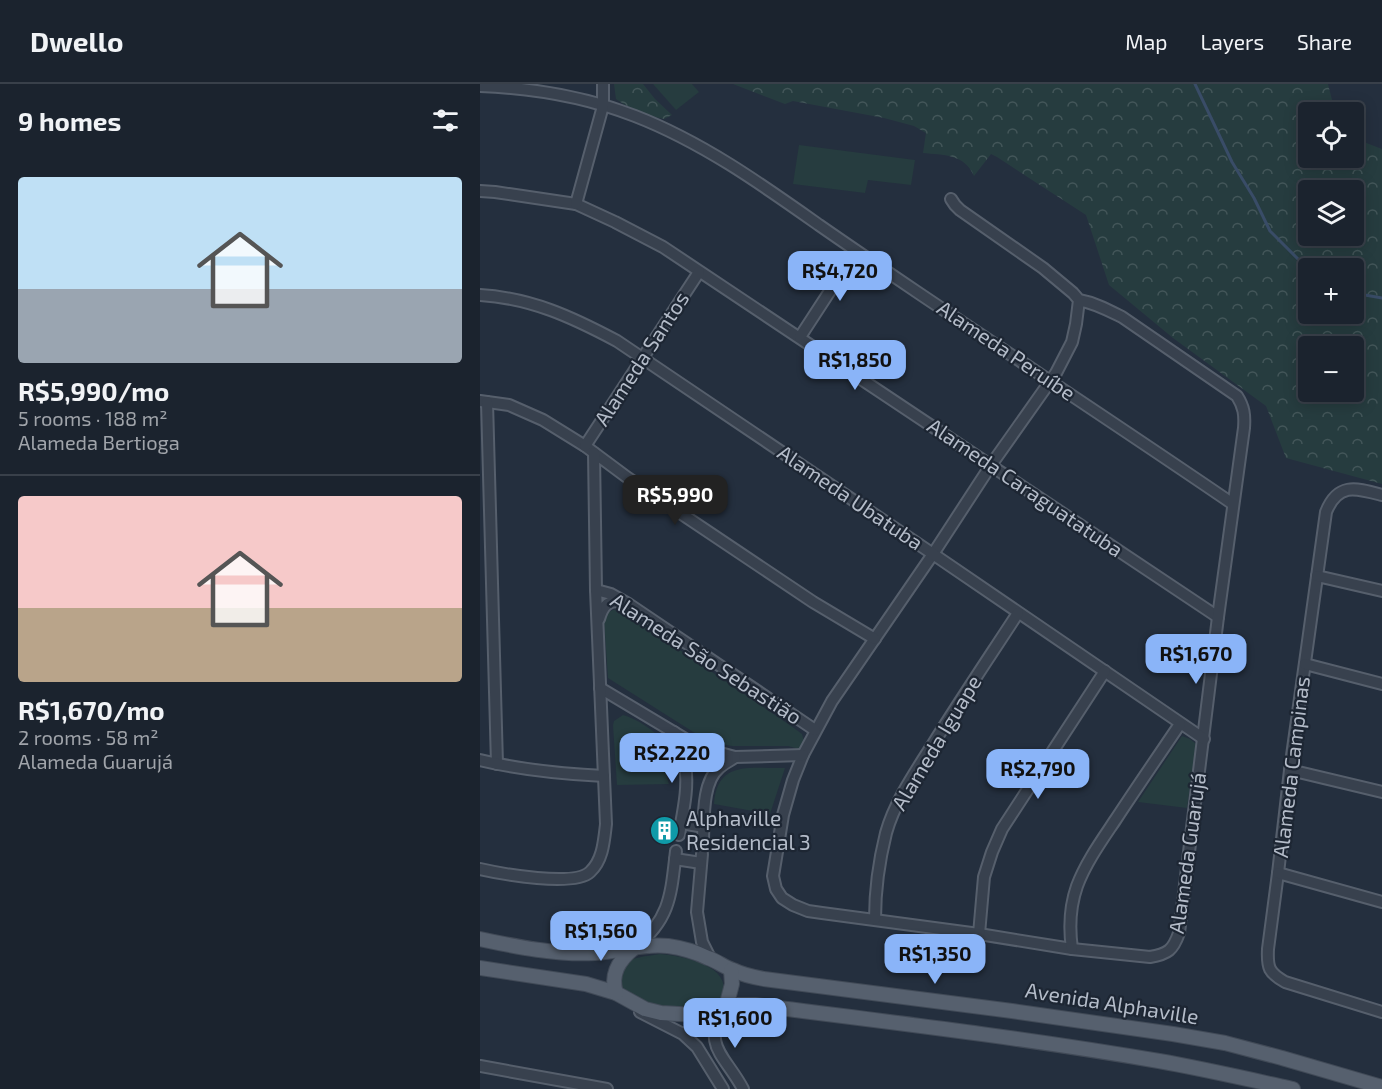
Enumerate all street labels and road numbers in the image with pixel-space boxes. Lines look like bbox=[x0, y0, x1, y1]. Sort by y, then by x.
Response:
street label: Alameda Santos bbox=[588, 286, 693, 430]
street label: Alameda Peruíbe bbox=[933, 294, 1081, 405]
street label: Alameda Caraguatatuba bbox=[923, 412, 1128, 562]
street label: Alameda Ubatuba bbox=[774, 439, 928, 555]
street label: Alameda São Sebastião bbox=[607, 587, 807, 729]
street label: Alameda Iguape bbox=[886, 670, 986, 814]
street label: Alameda Campinas bbox=[1267, 675, 1314, 859]
street label: Alameda Guarujá bbox=[1163, 771, 1211, 935]
street label: Avenida Alphaville bbox=[1024, 976, 1201, 1029]

